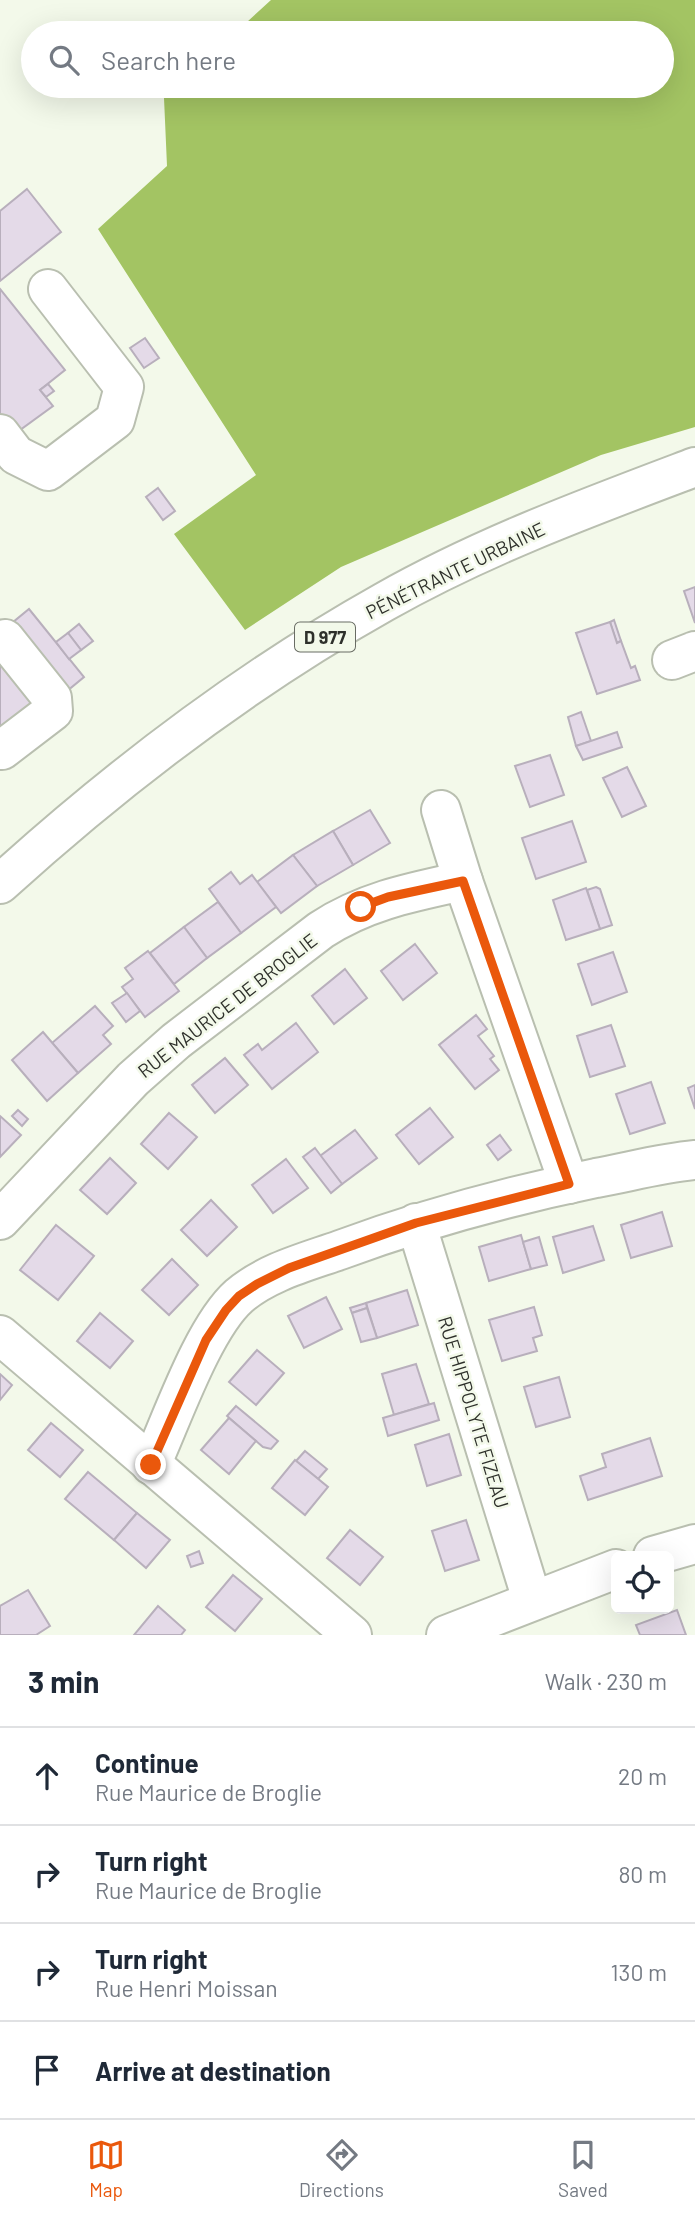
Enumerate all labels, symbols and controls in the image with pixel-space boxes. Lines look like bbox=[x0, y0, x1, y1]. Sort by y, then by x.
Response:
search box bbox=[21, 21, 674, 98]
icon: search bbox=[45, 41, 83, 79]
text: Search here bbox=[101, 44, 236, 75]
street label: PÉNÉTRANTE URBAINE bbox=[362, 517, 548, 623]
road number: D 977 bbox=[295, 622, 355, 652]
route start bbox=[345, 891, 376, 922]
street label: RUE MAURICE DE BROGLIE bbox=[133, 928, 321, 1082]
street label: RUE HIPPOLYTE FIZEAU bbox=[434, 1313, 514, 1511]
route end bbox=[135, 1449, 166, 1480]
map controls bbox=[611, 1551, 674, 1614]
button: locate bbox=[611, 1551, 674, 1614]
text: 3 min bbox=[28, 1663, 99, 1699]
text: Walk · 230 m bbox=[545, 1667, 667, 1695]
text: Continue bbox=[95, 1747, 199, 1778]
icon: ahead bbox=[28, 1757, 66, 1795]
text: 20 m bbox=[618, 1762, 667, 1790]
text: Rue Maurice de Broglie bbox=[95, 1778, 322, 1806]
text: Turn right bbox=[95, 1845, 208, 1876]
icon: right bbox=[28, 1855, 66, 1893]
text: 80 m bbox=[618, 1860, 667, 1888]
text: Rue Maurice de Broglie bbox=[95, 1876, 322, 1904]
text: Turn right bbox=[95, 1943, 208, 1974]
icon: right bbox=[28, 1953, 66, 1991]
text: 130 m bbox=[610, 1958, 667, 1986]
text: Rue Henri Moissan bbox=[95, 1974, 278, 2002]
icon: arrive bbox=[28, 2051, 66, 2089]
text: Arrive at destination bbox=[95, 2055, 331, 2086]
tab: Map bbox=[87, 2136, 125, 2201]
tab: Directions bbox=[299, 2136, 384, 2201]
tab: Saved bbox=[558, 2136, 608, 2201]

